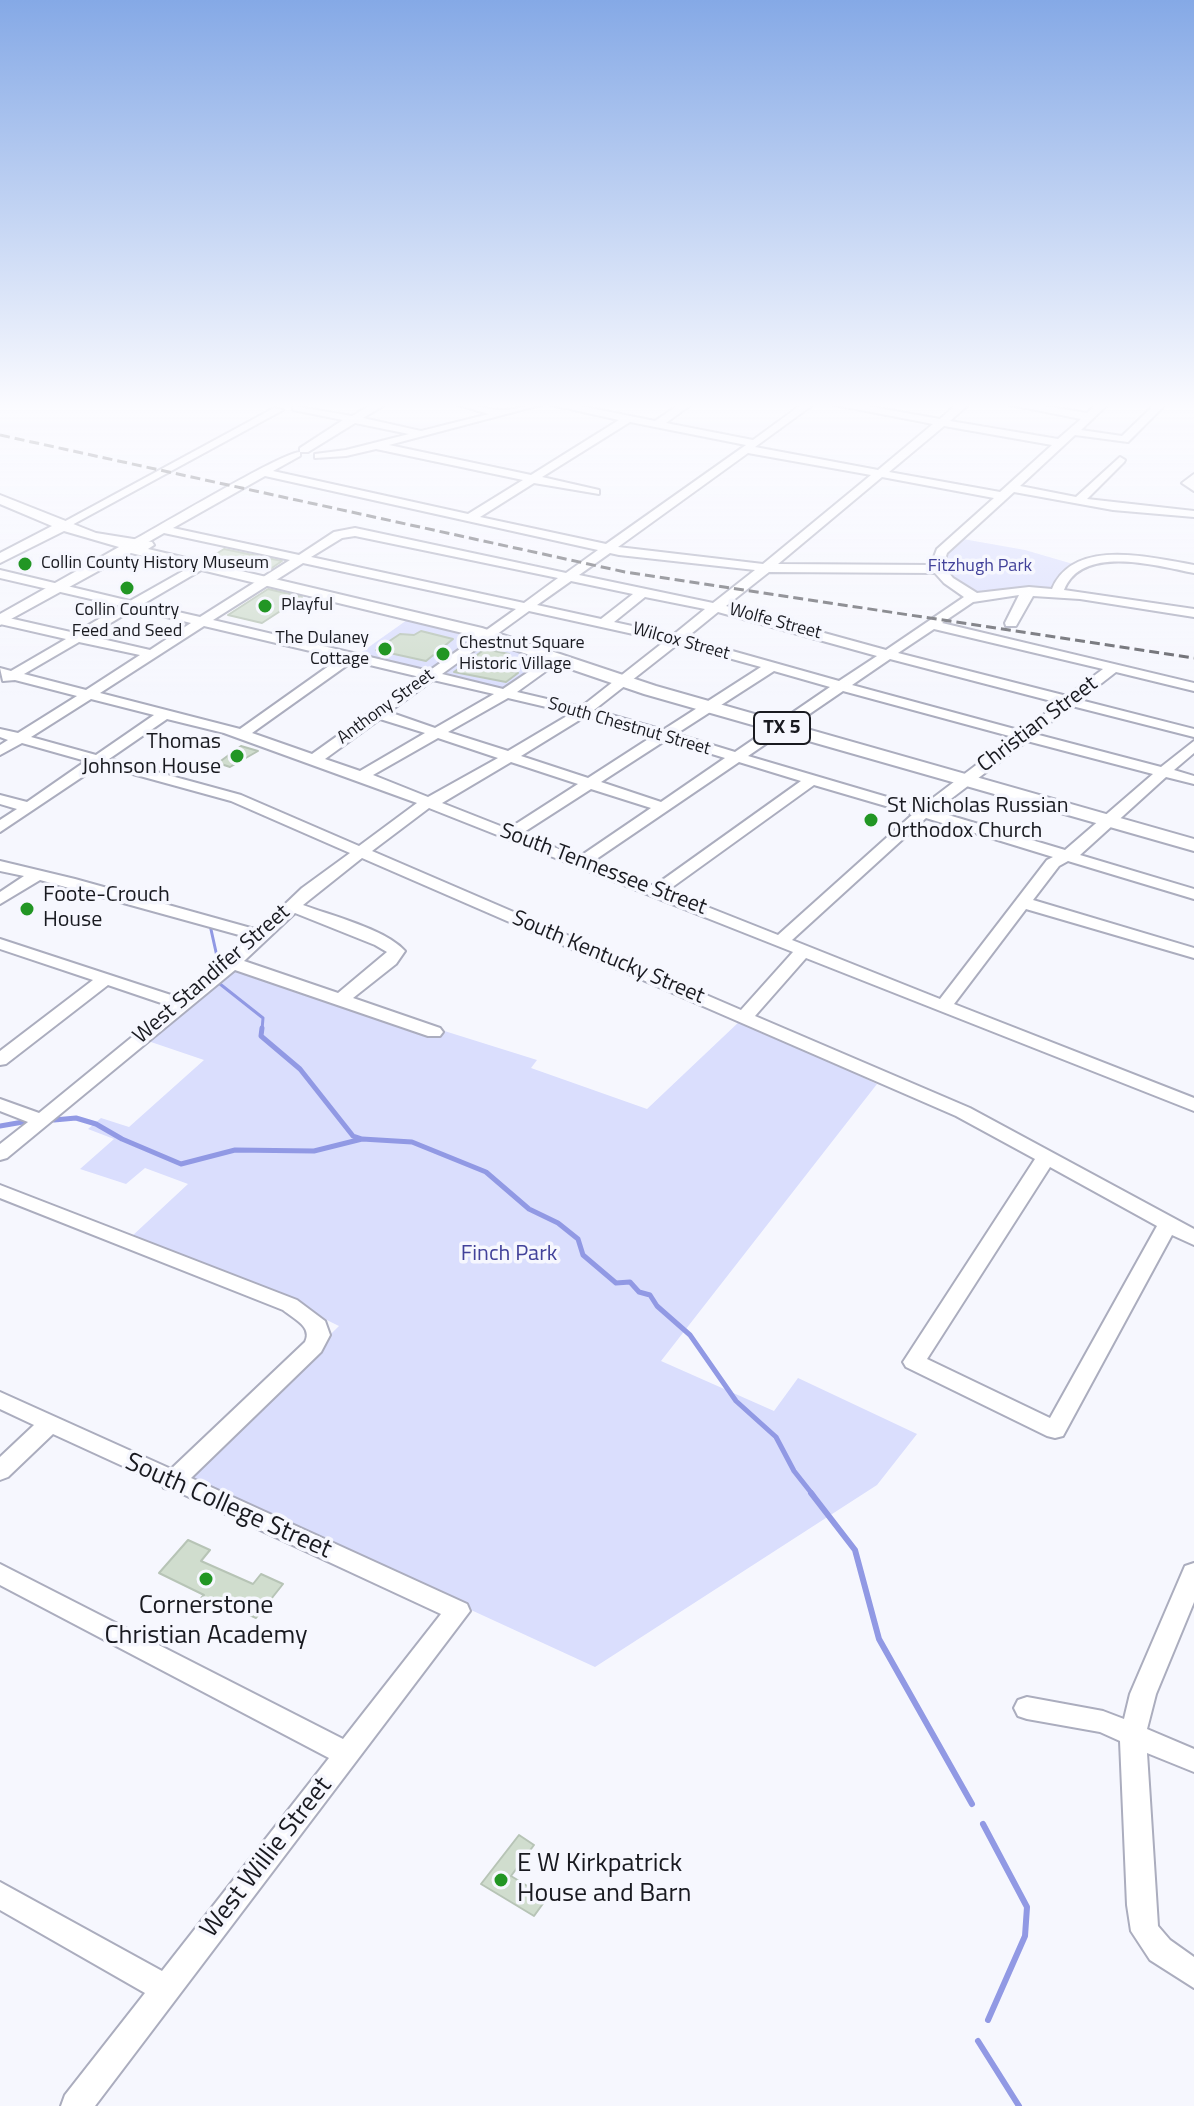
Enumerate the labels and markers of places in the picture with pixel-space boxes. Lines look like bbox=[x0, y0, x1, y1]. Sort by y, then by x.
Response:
place label: Collin County History Museum bbox=[41, 553, 269, 575]
marker: Collin County History Museum bbox=[16, 555, 34, 573]
marker: Collin Country Feed and Seed bbox=[118, 579, 136, 597]
place label: Playful bbox=[281, 595, 333, 617]
marker: Playful bbox=[256, 597, 274, 615]
place label: Collin Country Feed and Seed bbox=[72, 600, 182, 642]
place label: The Dulaney Cottage bbox=[275, 628, 369, 670]
place label: Chestnut Square Historic Village bbox=[459, 633, 585, 676]
marker: The Dulaney Cottage bbox=[376, 640, 394, 658]
marker: Chestnut Square Historic Village bbox=[434, 645, 452, 663]
place label: Thomas Johnson House bbox=[82, 730, 221, 782]
marker: Thomas Johnson House bbox=[228, 747, 246, 765]
place label: St Nicholas Russian Orthodox Church bbox=[887, 794, 1068, 846]
marker: St Nicholas Russian Orthodox Church bbox=[862, 811, 880, 829]
place label: Foote-Crouch House bbox=[43, 883, 170, 934]
marker: Foote-Crouch House bbox=[18, 900, 36, 918]
marker: Cornerstone Christian Academy bbox=[197, 1570, 215, 1588]
place label: Cornerstone Christian Academy bbox=[104, 1591, 308, 1652]
place label: E W Kirkpatrick House and Barn bbox=[517, 1849, 691, 1910]
marker: E W Kirkpatrick House and Barn bbox=[492, 1871, 510, 1889]

